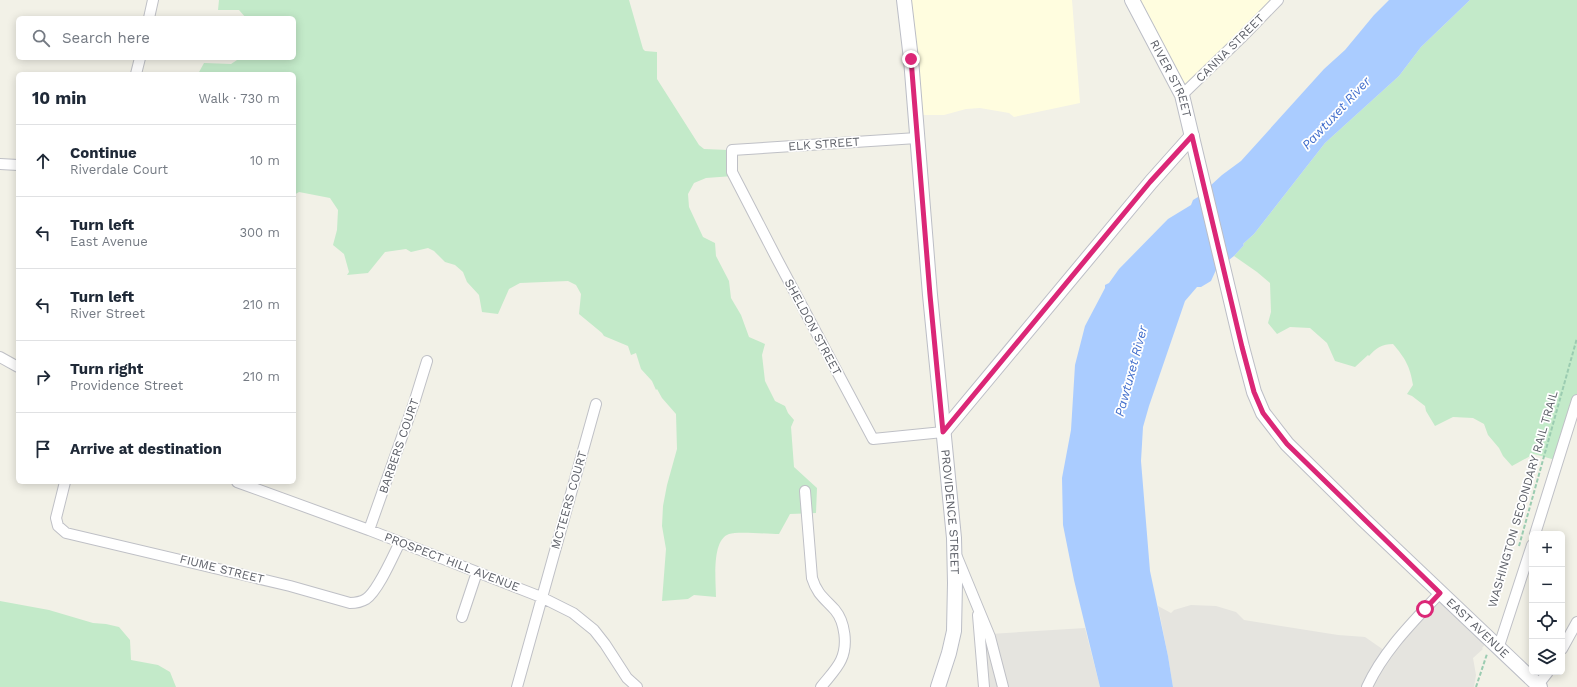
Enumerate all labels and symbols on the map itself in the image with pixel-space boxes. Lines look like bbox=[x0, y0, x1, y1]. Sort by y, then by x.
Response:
street label: CANNA STREET bbox=[1193, 11, 1267, 85]
street label: RIVER STREET bbox=[1147, 37, 1194, 119]
route end bbox=[902, 50, 920, 68]
water label: Pawtuxet River bbox=[1299, 73, 1374, 152]
street label: ELK STREET bbox=[788, 135, 860, 153]
street label: SHELDON STREET bbox=[782, 276, 844, 378]
water label: Pawtuxet River bbox=[1112, 323, 1151, 418]
street label: WASHINGTON SECONDARY RAIL TRAIL bbox=[1485, 389, 1561, 609]
street label: BARBERS COURT bbox=[376, 397, 422, 495]
street label: MCTEERS COURT bbox=[548, 449, 590, 551]
street label: PROVIDENCE STREET bbox=[938, 449, 962, 575]
street label: PROSPECT HILL AVENUE bbox=[382, 530, 522, 594]
street label: FIUME STREET bbox=[178, 552, 266, 586]
street label: EAST AVENUE bbox=[1444, 595, 1512, 661]
route start bbox=[1416, 600, 1434, 618]

